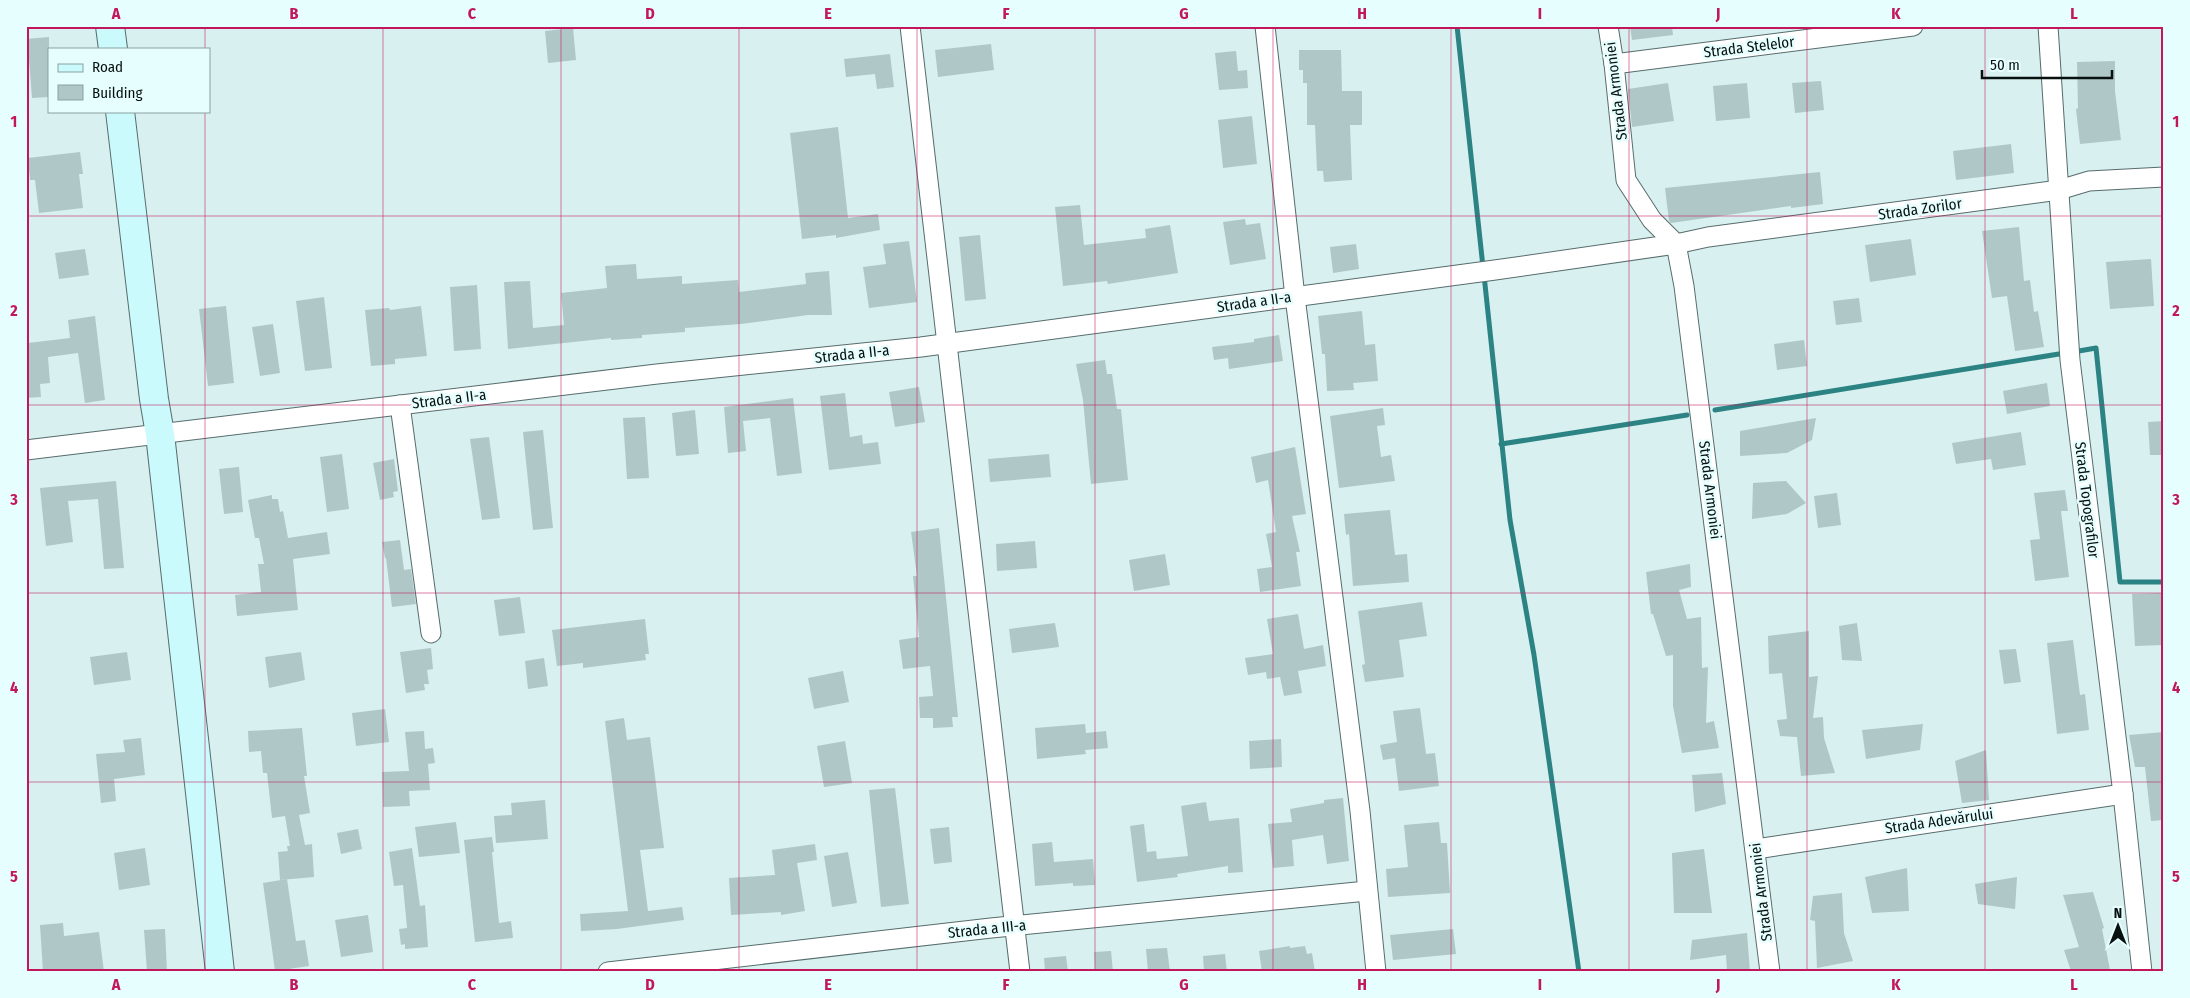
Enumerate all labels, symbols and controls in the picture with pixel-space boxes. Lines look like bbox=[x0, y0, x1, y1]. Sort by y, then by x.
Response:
text: A bbox=[111, 4, 121, 23]
text: B bbox=[290, 4, 299, 23]
text: C bbox=[468, 4, 477, 23]
text: D bbox=[645, 4, 655, 23]
text: E bbox=[824, 4, 832, 23]
text: F bbox=[1002, 4, 1010, 23]
text: G bbox=[1179, 4, 1189, 23]
text: H bbox=[1357, 4, 1367, 23]
text: I bbox=[1538, 4, 1542, 23]
text: J bbox=[1715, 4, 1720, 23]
text: K bbox=[1891, 4, 1901, 23]
text: L bbox=[2070, 4, 2078, 23]
street label: Strada Stelelor bbox=[1703, 32, 1796, 61]
street label: Strada Armoniei bbox=[1601, 41, 1631, 141]
legend bbox=[48, 48, 210, 112]
scale bar bbox=[1982, 48, 2112, 80]
text: 50 m bbox=[1990, 56, 2020, 74]
text: Road bbox=[92, 58, 123, 76]
text: Building bbox=[92, 84, 143, 102]
text: 1 bbox=[11, 112, 17, 131]
text: 1 bbox=[2173, 112, 2179, 131]
street label: Strada Zorilor bbox=[1877, 194, 1964, 224]
street label: Strada a II-a bbox=[1216, 288, 1292, 316]
text: 2 bbox=[9, 301, 18, 320]
text: 2 bbox=[2171, 301, 2180, 320]
street label: Strada a II-a bbox=[814, 341, 890, 367]
street label: Strada a II-a bbox=[411, 386, 487, 412]
street label: Strada Armoniei bbox=[1695, 440, 1725, 540]
street label: Strada Topografilor bbox=[2071, 441, 2103, 560]
text: 3 bbox=[9, 490, 18, 509]
text: 3 bbox=[2171, 490, 2180, 509]
text: 4 bbox=[10, 678, 18, 697]
text: 4 bbox=[2172, 678, 2180, 697]
street label: Strada Adevărului bbox=[1884, 804, 1994, 838]
street label: Strada Armoniei bbox=[1746, 842, 1776, 942]
text: 5 bbox=[10, 867, 18, 886]
text: 5 bbox=[2172, 867, 2180, 886]
north arrow bbox=[2092, 900, 2142, 950]
text: N bbox=[2114, 905, 2122, 922]
street label: Strada a III-a bbox=[947, 916, 1027, 942]
text: A bbox=[111, 975, 121, 994]
text: B bbox=[290, 975, 299, 994]
text: C bbox=[468, 975, 477, 994]
text: D bbox=[645, 975, 655, 994]
text: E bbox=[824, 975, 832, 994]
text: F bbox=[1002, 975, 1010, 994]
text: G bbox=[1179, 975, 1189, 994]
text: H bbox=[1357, 975, 1367, 994]
text: I bbox=[1538, 975, 1542, 994]
text: J bbox=[1715, 975, 1720, 994]
text: K bbox=[1891, 975, 1901, 994]
text: L bbox=[2070, 975, 2078, 994]

